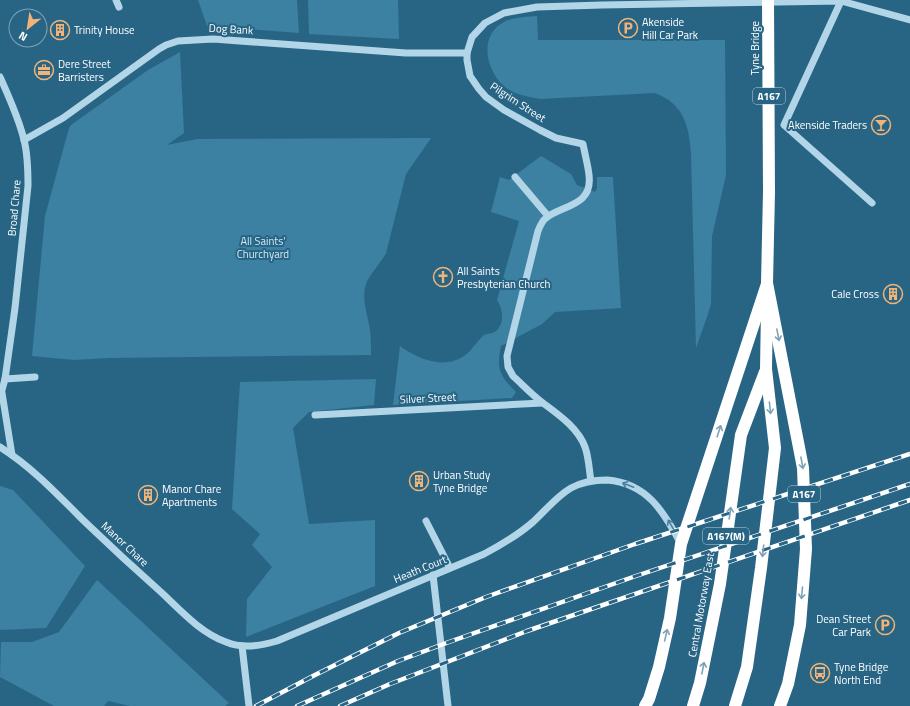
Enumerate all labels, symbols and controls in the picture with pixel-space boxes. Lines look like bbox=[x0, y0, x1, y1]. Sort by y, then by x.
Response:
north arrow bbox=[8, 8, 48, 48]
place label: Akenside Hill Car Park bbox=[642, 14, 699, 43]
parking icon: Akenside Hill Car Park bbox=[617, 17, 639, 39]
building icon: Trinity House bbox=[49, 19, 71, 41]
street label: Dog Bank bbox=[208, 20, 254, 38]
street label: Tyne Bridge bbox=[747, 20, 763, 75]
place label: Trinity House bbox=[74, 22, 135, 38]
text: N bbox=[16, 28, 30, 45]
place label: Dere Street Barristers bbox=[58, 56, 111, 85]
office icon: Dere Street Barristers bbox=[33, 59, 55, 81]
street label: Pilgrim Street bbox=[487, 78, 549, 126]
road number: A167 bbox=[753, 88, 785, 104]
bar icon: Akenside Traders bbox=[870, 114, 892, 136]
place label: Akenside Traders bbox=[788, 117, 867, 133]
street label: Broad Chare bbox=[4, 179, 24, 237]
park label: All Saints' Churchyard bbox=[237, 233, 289, 262]
place label: All Saints Presbyterian Church bbox=[457, 263, 551, 292]
church icon: All Saints Presbyterian Church bbox=[432, 266, 454, 288]
building icon: Cale Cross bbox=[882, 283, 904, 305]
place label: Cale Cross bbox=[831, 286, 879, 302]
one-way arrow bbox=[774, 328, 782, 341]
street label: Silver Street bbox=[399, 389, 457, 407]
one-way arrow bbox=[767, 401, 774, 414]
one-way arrow bbox=[716, 425, 723, 438]
one-way arrow bbox=[799, 456, 807, 469]
place label: Urban Study Tyne Bridge bbox=[433, 467, 491, 496]
building icon: Urban Study Tyne Bridge bbox=[408, 470, 430, 492]
one-way arrow bbox=[623, 480, 635, 488]
place label: Manor Chare Apartments bbox=[162, 481, 222, 510]
building icon: Manor Chare Apartments bbox=[137, 484, 159, 506]
road number: A167 bbox=[788, 486, 820, 502]
one-way arrow bbox=[726, 507, 734, 520]
street label: Manor Chare bbox=[98, 518, 152, 570]
one-way arrow bbox=[666, 519, 674, 531]
road number: A167(M) bbox=[703, 528, 749, 544]
one-way arrow bbox=[759, 544, 767, 557]
street label: Heath Court bbox=[391, 551, 449, 587]
street label: Central Motorway East bbox=[684, 551, 718, 659]
one-way arrow bbox=[799, 586, 806, 599]
place label: Dean Street Car Park bbox=[816, 611, 872, 640]
parking icon: Dean Street Car Park bbox=[874, 614, 896, 636]
one-way arrow bbox=[663, 628, 671, 641]
place label: Tyne Bridge North End bbox=[834, 659, 889, 688]
one-way arrow bbox=[699, 662, 707, 675]
bus stop icon: Tyne Bridge North End bbox=[809, 662, 831, 684]

